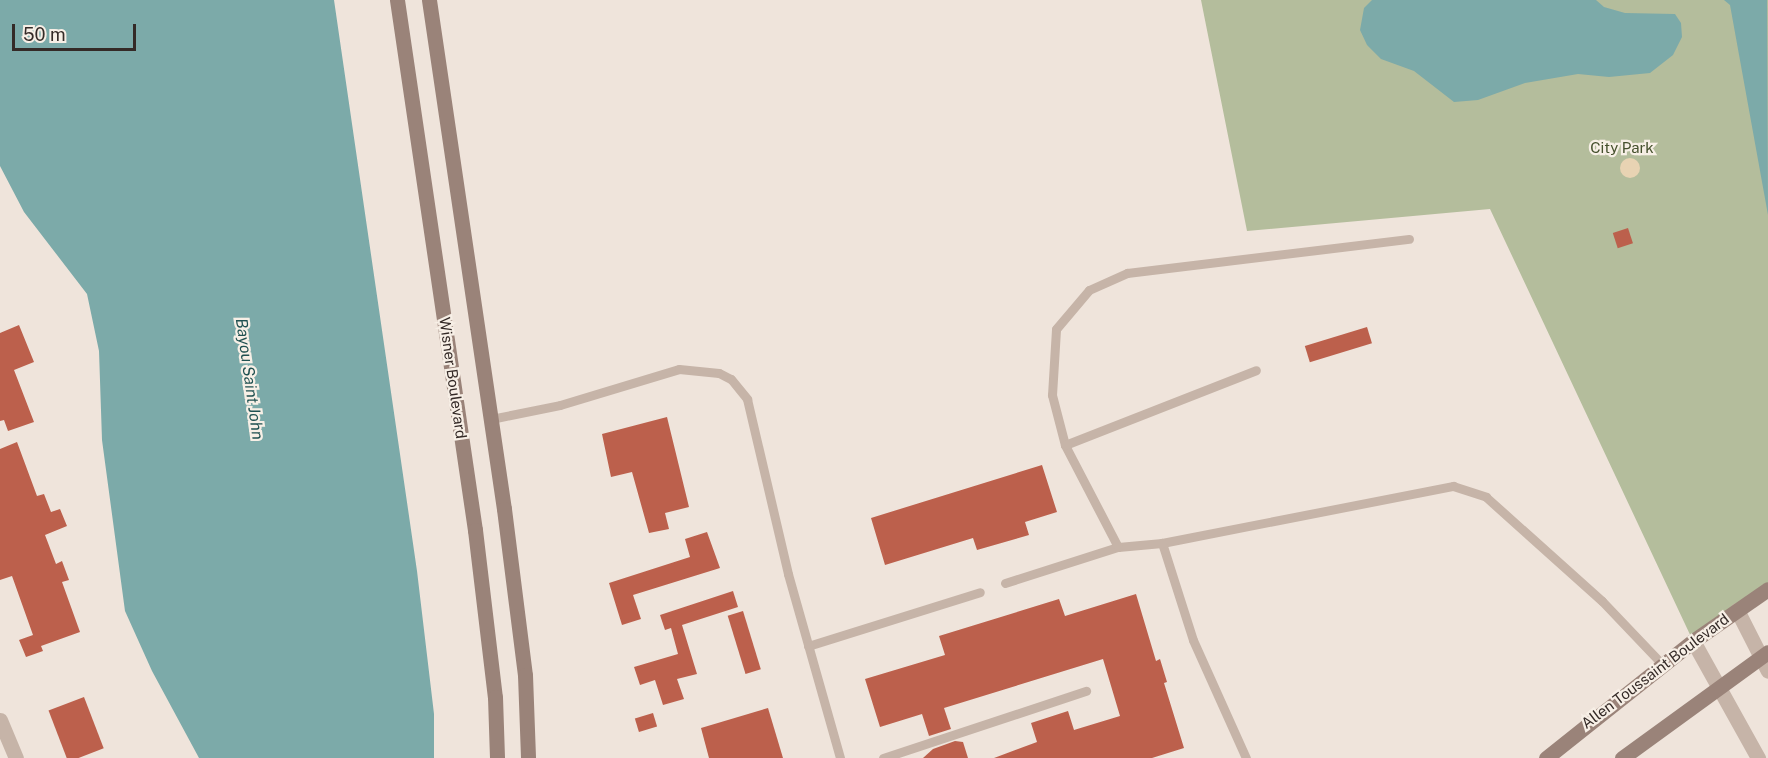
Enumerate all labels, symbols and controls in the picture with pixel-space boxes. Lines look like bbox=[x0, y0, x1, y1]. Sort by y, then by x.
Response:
scale bar bbox=[15, 12, 140, 50]
text: 50 m bbox=[23, 24, 66, 45]
park label: City Park bbox=[1590, 139, 1654, 157]
street label: Wisner Boulevard bbox=[436, 316, 470, 440]
water label: Bayou Saint John bbox=[231, 317, 267, 441]
street label: Allen Toussaint Boulevard bbox=[1578, 610, 1732, 732]

